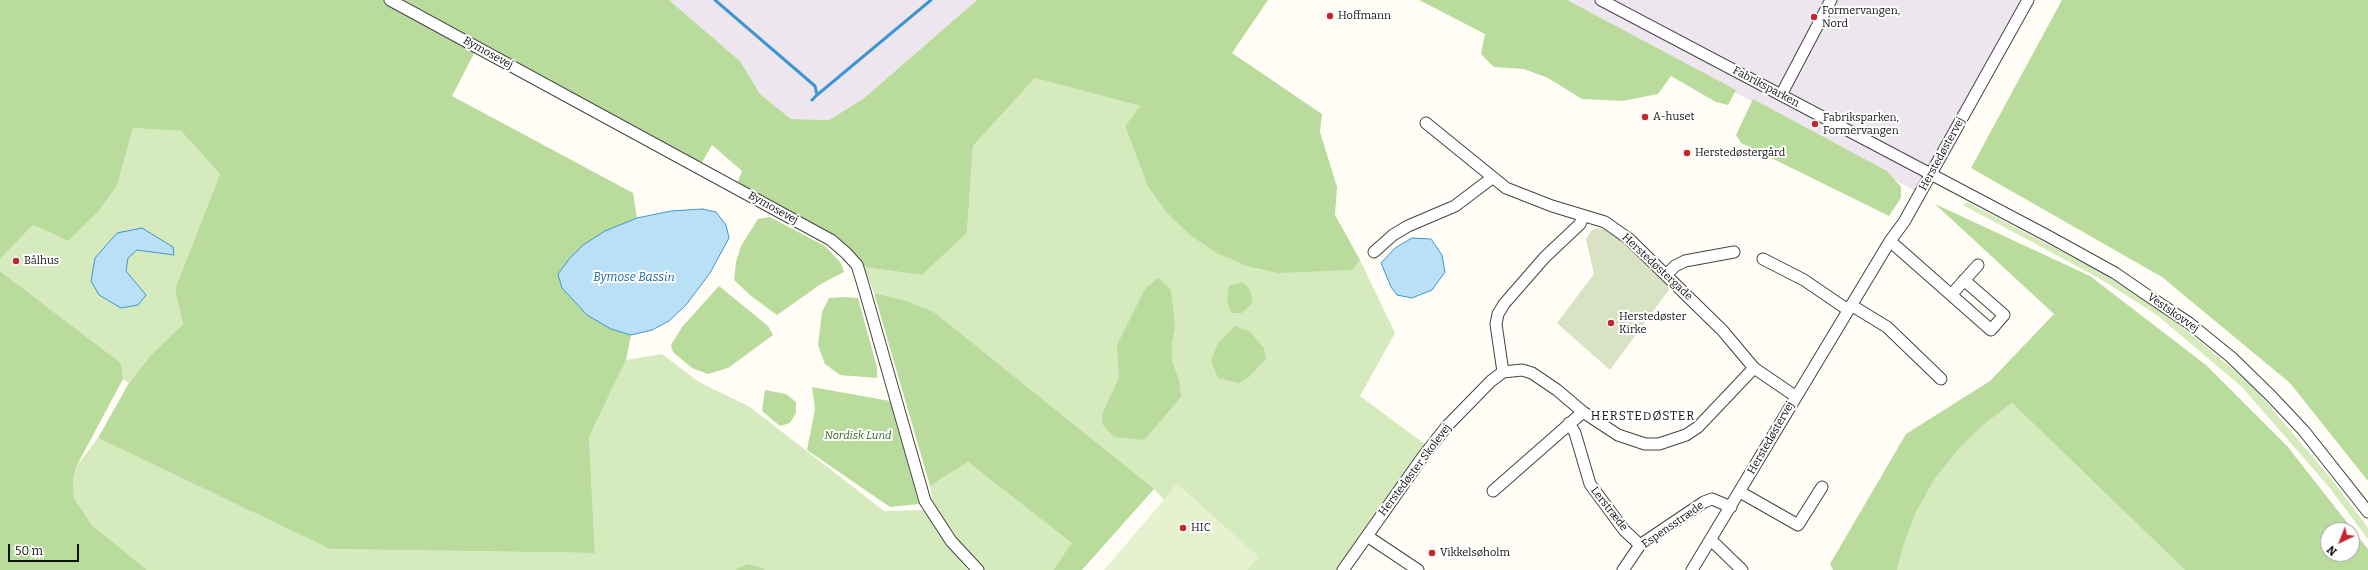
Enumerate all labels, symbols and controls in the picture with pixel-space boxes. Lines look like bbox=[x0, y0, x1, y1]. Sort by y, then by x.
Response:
place label: Formervangen, Nord bbox=[1822, 4, 1900, 30]
place label: Hoffmann bbox=[1338, 9, 1391, 23]
marker: Hoffmann bbox=[1325, 11, 1335, 21]
marker: Formervangen, Nord bbox=[1809, 12, 1819, 22]
street label: Bymosevej bbox=[461, 34, 515, 72]
street label: Fabriksparken bbox=[1730, 64, 1802, 110]
place label: A-huset bbox=[1653, 110, 1694, 124]
place label: Fabriksparken, Formervangen bbox=[1823, 111, 1899, 137]
marker: A-huset bbox=[1640, 112, 1650, 122]
street label: Herstedøstervej bbox=[1916, 115, 1968, 193]
marker: Fabriksparken, Formervangen bbox=[1810, 119, 1820, 129]
place label: Herstedøstergård bbox=[1695, 146, 1785, 160]
marker: Herstedøstergård bbox=[1682, 148, 1692, 158]
street label: Bymosevej bbox=[746, 189, 800, 227]
street label: Herstedøstergade bbox=[1619, 231, 1695, 303]
place label: Bålhus bbox=[24, 254, 59, 268]
marker: Bålhus bbox=[11, 256, 21, 266]
water label: Bymose Bassin bbox=[593, 271, 675, 285]
street label: Vestskovvej bbox=[2145, 290, 2201, 336]
place label: Herstedøster Kirke bbox=[1619, 310, 1686, 336]
marker: Herstedøster Kirke bbox=[1606, 318, 1616, 328]
street label: Herstedøstervej bbox=[1745, 399, 1797, 477]
district label: HERSTEDØSTER bbox=[1591, 410, 1695, 424]
street label: Herstedøster Skolevej bbox=[1376, 421, 1454, 519]
park label: Nordisk Lund bbox=[825, 429, 891, 443]
street label: Lerstræde bbox=[1588, 484, 1630, 534]
street label: Espensstræde bbox=[1640, 499, 1706, 551]
place label: HIC bbox=[1191, 521, 1211, 535]
north arrow bbox=[2320, 522, 2360, 562]
marker: HIC bbox=[1178, 523, 1188, 533]
scale bar bbox=[10, 536, 81, 562]
text: N bbox=[2325, 543, 2340, 558]
text: 50 m bbox=[15, 544, 43, 558]
place label: Vikkelsøholm bbox=[1440, 546, 1510, 560]
marker: Vikkelsøholm bbox=[1427, 548, 1437, 558]

